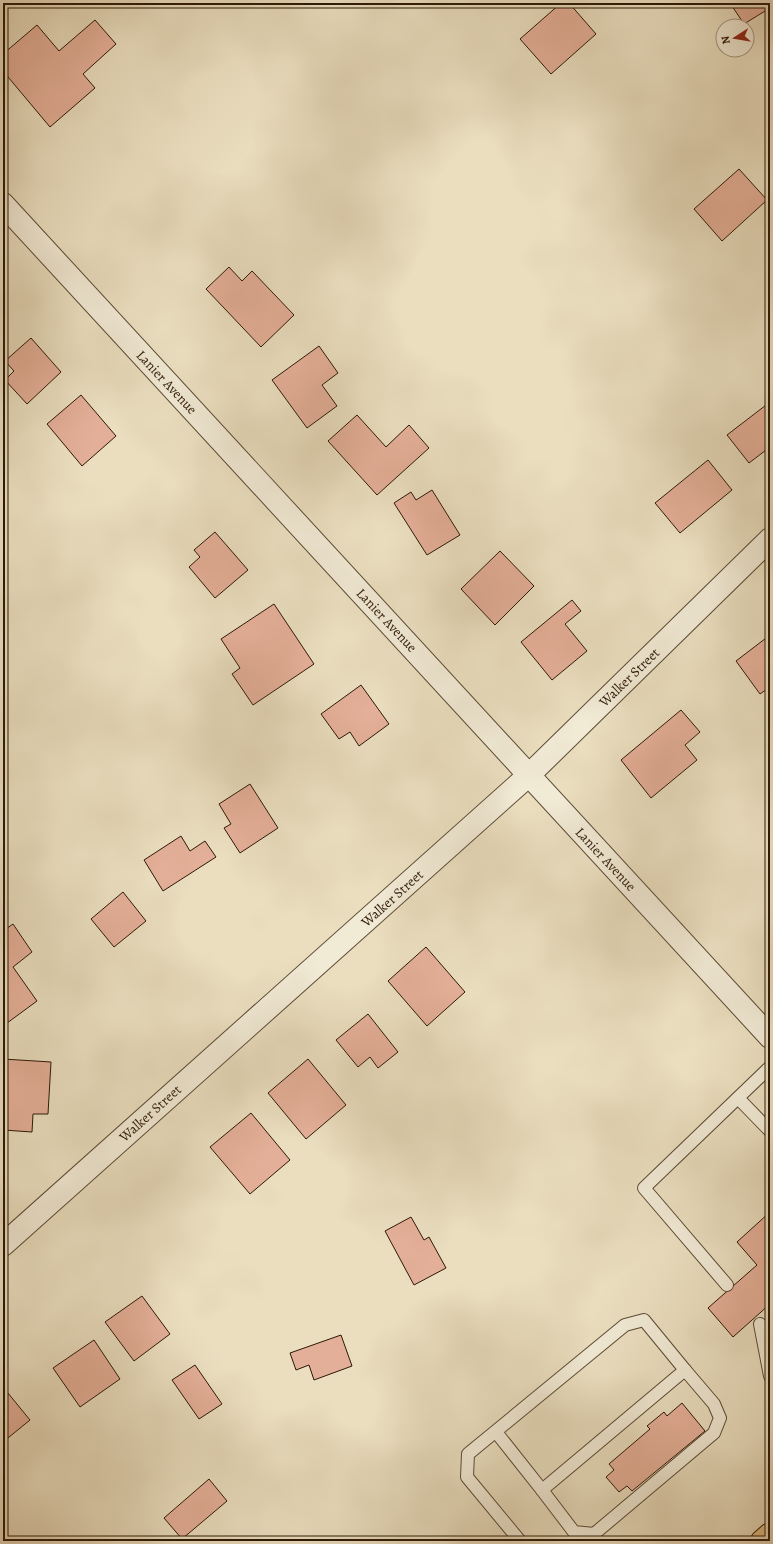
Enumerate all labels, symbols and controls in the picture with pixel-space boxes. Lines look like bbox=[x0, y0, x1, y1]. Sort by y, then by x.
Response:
north arrow bbox=[715, 18, 755, 58]
text: N bbox=[718, 34, 734, 45]
street label: Lanier Avenue bbox=[132, 346, 201, 419]
street label: Lanier Avenue bbox=[352, 584, 421, 657]
street label: Walker Street bbox=[594, 643, 664, 712]
street label: Lanier Avenue bbox=[571, 823, 640, 896]
street label: Walker Street bbox=[356, 865, 428, 932]
street label: Walker Street bbox=[114, 1080, 186, 1147]

